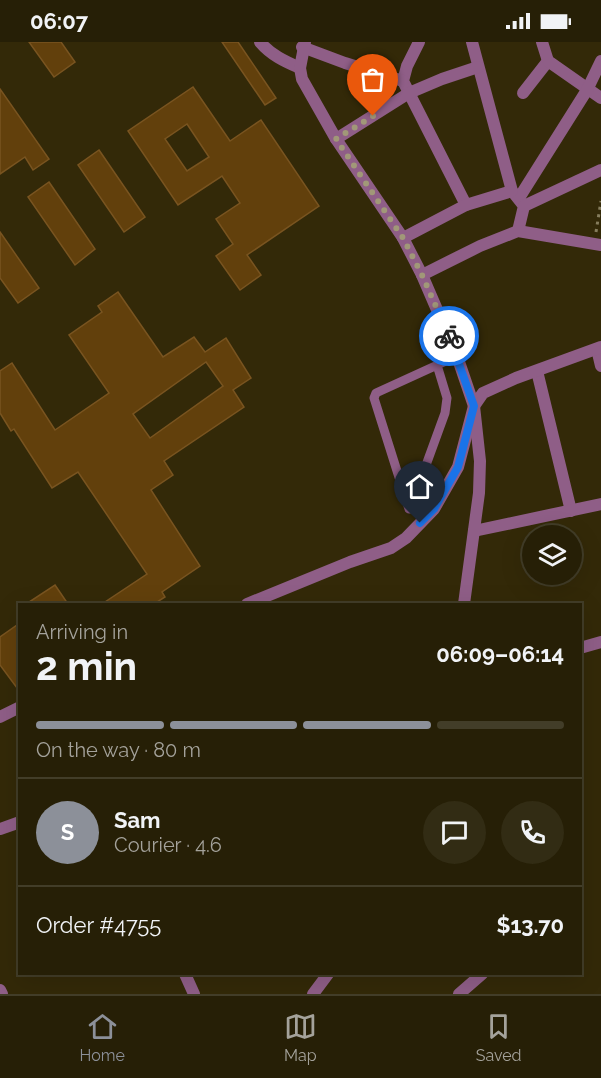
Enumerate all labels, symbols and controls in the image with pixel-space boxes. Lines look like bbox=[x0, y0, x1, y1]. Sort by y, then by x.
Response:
text: 06:07 bbox=[30, 8, 88, 34]
pin bbox=[347, 54, 398, 116]
icon: bag bbox=[356, 63, 389, 96]
courier bbox=[419, 306, 479, 366]
icon: bike bbox=[433, 320, 466, 353]
pin bbox=[394, 461, 445, 523]
icon: home bbox=[403, 470, 436, 503]
map controls bbox=[522, 525, 582, 585]
button: layers bbox=[522, 525, 582, 585]
text: Arriving in bbox=[36, 620, 128, 644]
text: 06:09–06:14 bbox=[436, 641, 564, 667]
text: 2 min bbox=[36, 643, 137, 689]
text: On the way · 80 m bbox=[36, 738, 201, 762]
button: chat bbox=[423, 801, 486, 864]
button: phone bbox=[501, 801, 564, 864]
text: Sam bbox=[114, 807, 161, 833]
text: S bbox=[61, 819, 74, 845]
text: Courier · 4.6 bbox=[114, 833, 222, 857]
text: Order #4755 bbox=[36, 912, 161, 938]
text: $13.70 bbox=[497, 912, 564, 938]
tab: Home bbox=[79, 1010, 125, 1065]
tab: Map bbox=[284, 1010, 317, 1065]
tab: Saved bbox=[476, 1010, 521, 1065]

